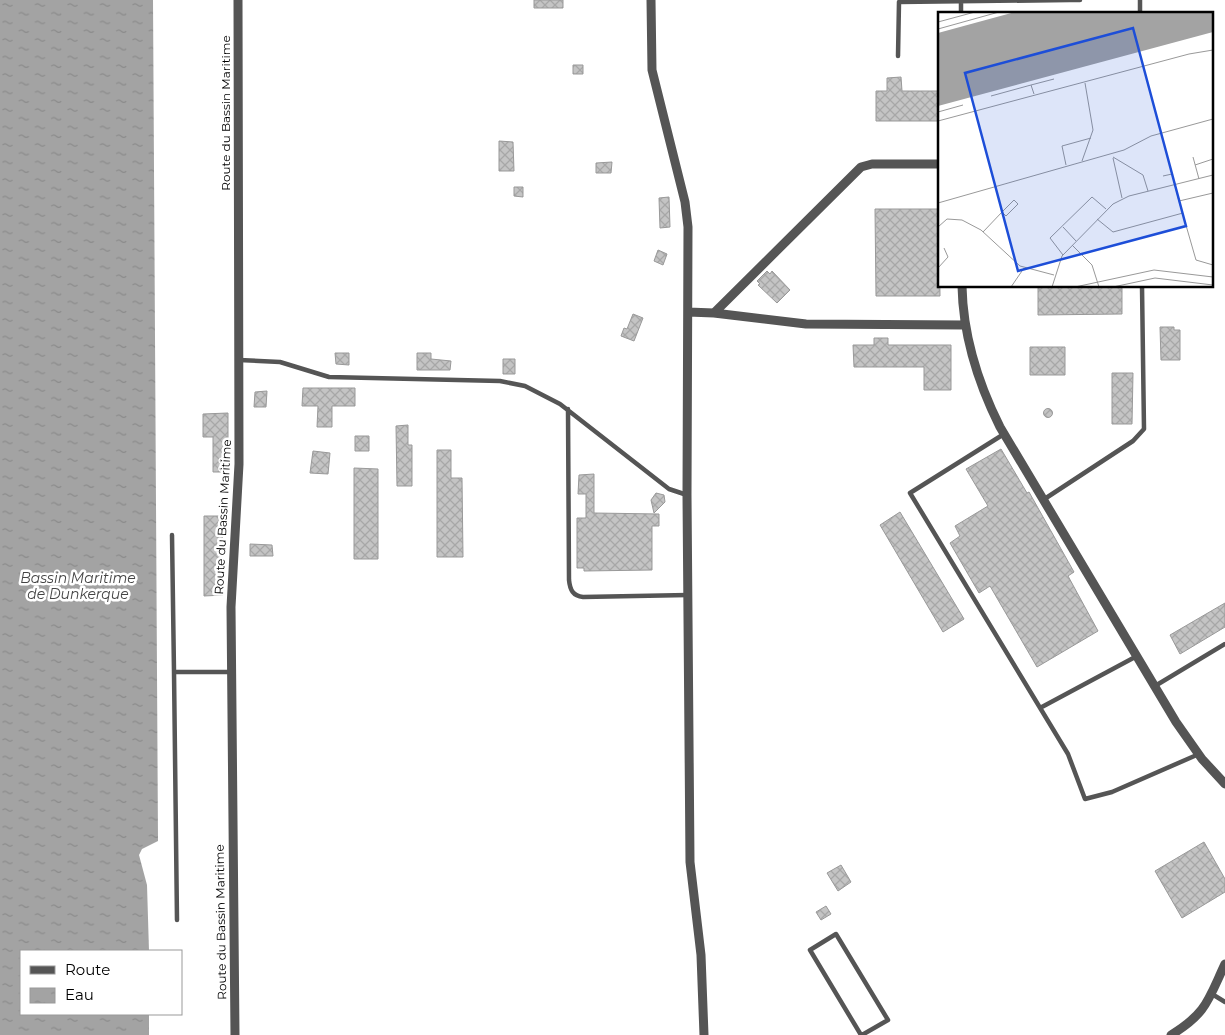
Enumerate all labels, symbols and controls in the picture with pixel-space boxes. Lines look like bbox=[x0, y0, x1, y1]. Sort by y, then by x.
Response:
inset map bbox=[938, 12, 1212, 288]
street label: Route du Bassin Maritime bbox=[218, 35, 233, 191]
street label: Route du Bassin Maritime bbox=[211, 439, 234, 595]
water label: Bassin Maritime de Dunkerque bbox=[20, 569, 136, 603]
street label: Route du Bassin Maritime bbox=[212, 844, 229, 1000]
legend bbox=[20, 950, 182, 1015]
text: Route bbox=[65, 960, 110, 979]
text: Eau bbox=[65, 985, 94, 1004]

